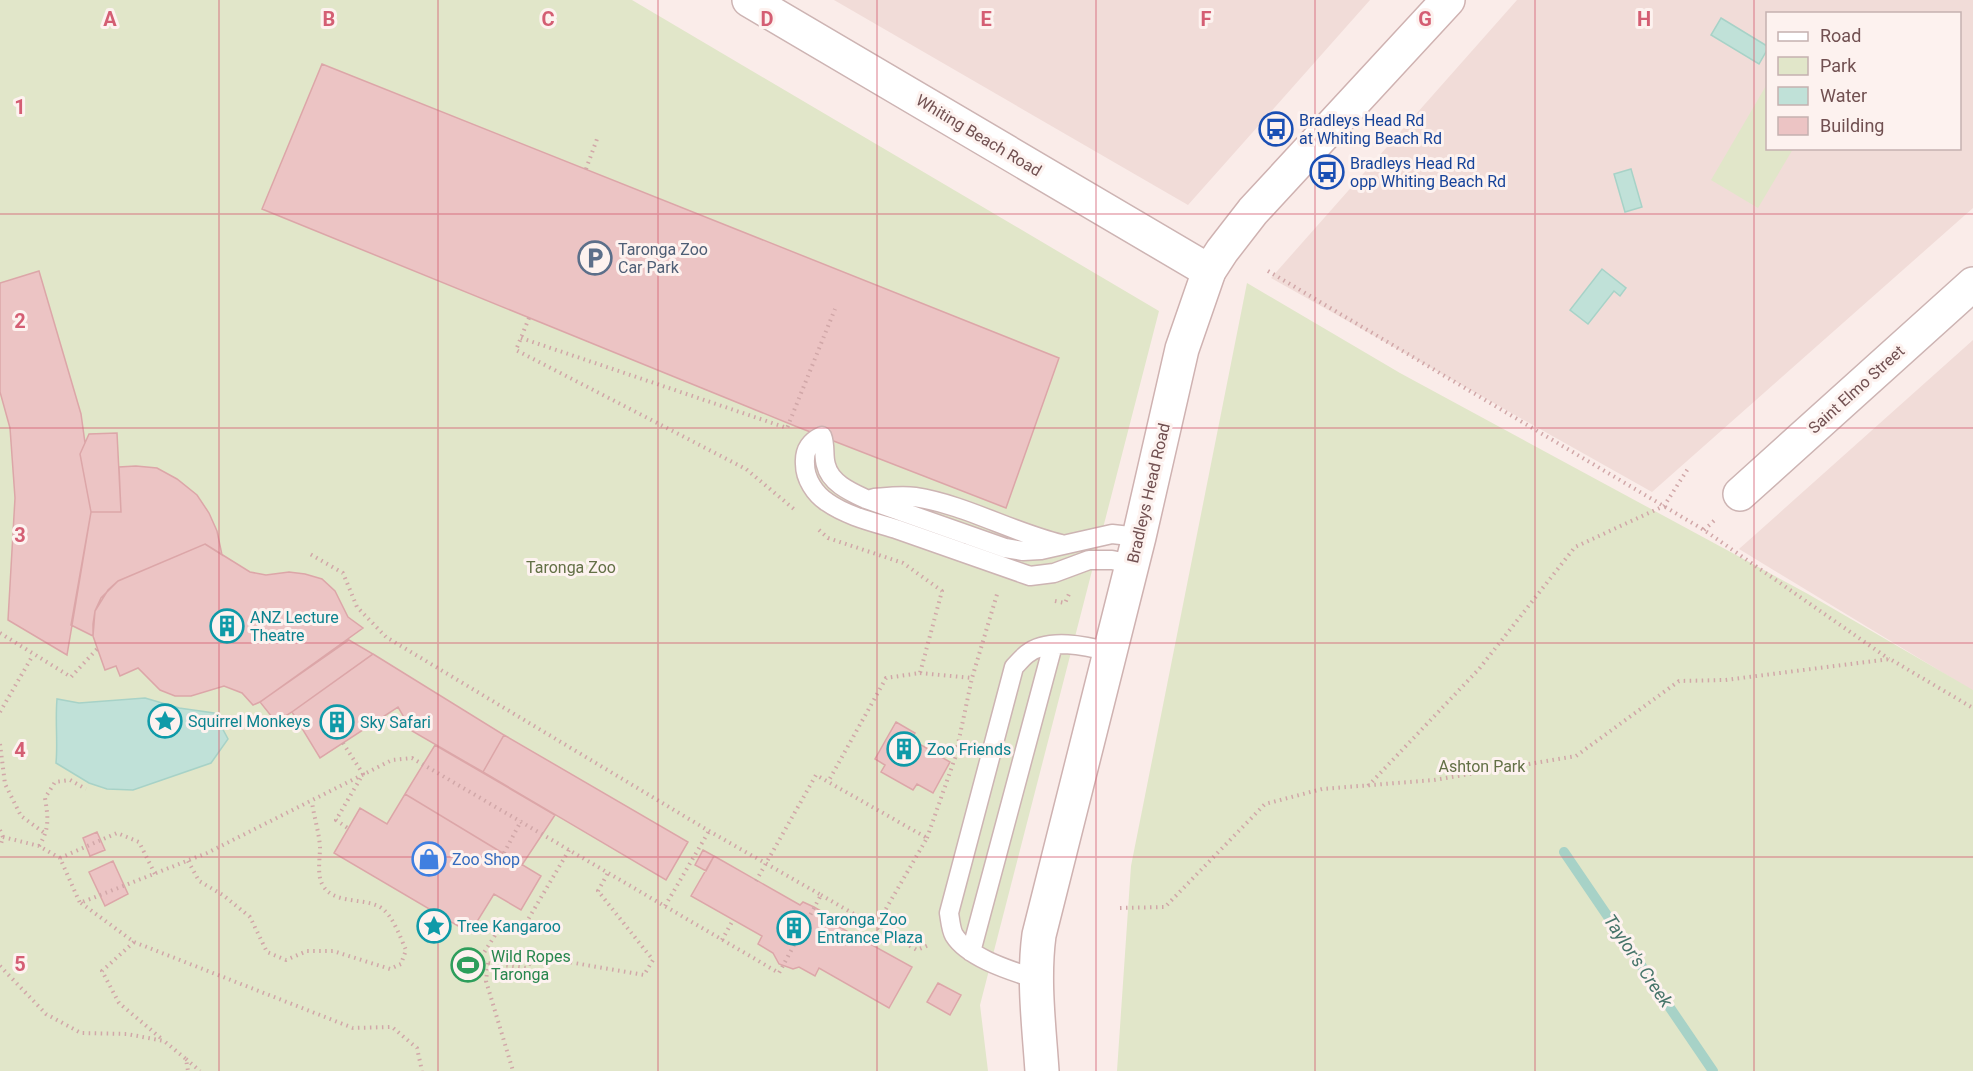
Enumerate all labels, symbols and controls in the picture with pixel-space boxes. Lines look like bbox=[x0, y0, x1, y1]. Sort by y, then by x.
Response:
text: A bbox=[103, 7, 117, 31]
text: B bbox=[323, 7, 335, 31]
text: C bbox=[541, 7, 555, 31]
text: D bbox=[761, 7, 774, 31]
text: E bbox=[980, 7, 992, 31]
text: F bbox=[1201, 7, 1212, 31]
text: G bbox=[1418, 7, 1432, 31]
text: H bbox=[1637, 7, 1651, 31]
legend bbox=[1766, 12, 1961, 150]
text: Road bbox=[1820, 25, 1861, 46]
text: Park bbox=[1820, 55, 1857, 76]
text: Water bbox=[1820, 85, 1867, 106]
street label: Whiting Beach Road bbox=[913, 91, 1045, 180]
text: 1 bbox=[14, 95, 26, 119]
bus stop icon: Bradleys Head Rd at Whiting Beach Rd bbox=[1258, 111, 1294, 147]
place label: Bradleys Head Rd at Whiting Beach Rd bbox=[1299, 111, 1442, 148]
text: Building bbox=[1820, 115, 1884, 136]
bus stop icon: Bradleys Head Rd opp Whiting Beach Rd bbox=[1309, 154, 1345, 190]
place label: Bradleys Head Rd opp Whiting Beach Rd bbox=[1350, 154, 1506, 191]
parking icon: Taronga Zoo Car Park bbox=[577, 240, 613, 276]
place label: Taronga Zoo Car Park bbox=[618, 240, 708, 277]
text: 2 bbox=[14, 309, 26, 333]
street label: Saint Elmo Street bbox=[1804, 341, 1908, 437]
street label: Bradleys Head Road bbox=[1123, 421, 1174, 565]
text: 3 bbox=[14, 523, 26, 547]
park label: Taronga Zoo bbox=[526, 558, 616, 577]
building icon: ANZ Lecture Theatre bbox=[209, 608, 245, 644]
place label: ANZ Lecture Theatre bbox=[250, 608, 339, 645]
place icon: Squirrel Monkeys bbox=[147, 703, 183, 739]
building icon: Sky Safari bbox=[319, 704, 355, 740]
place label: Squirrel Monkeys bbox=[188, 712, 310, 731]
place label: Sky Safari bbox=[360, 713, 431, 732]
building icon: Zoo Friends bbox=[886, 731, 922, 767]
text: 4 bbox=[14, 738, 26, 762]
place label: Zoo Friends bbox=[927, 740, 1011, 759]
park label: Ashton Park bbox=[1439, 757, 1526, 776]
shop icon: Zoo Shop bbox=[411, 841, 447, 877]
place label: Zoo Shop bbox=[452, 850, 520, 869]
place icon: Tree Kangaroo bbox=[416, 908, 452, 944]
building icon: Taronga Zoo Entrance Plaza bbox=[776, 910, 812, 946]
place label: Taronga Zoo Entrance Plaza bbox=[817, 910, 923, 947]
water label: Taylor's Creek bbox=[1600, 910, 1678, 1012]
place label: Tree Kangaroo bbox=[457, 917, 561, 936]
sports icon: Wild Ropes Taronga bbox=[450, 947, 486, 983]
place label: Wild Ropes Taronga bbox=[491, 947, 571, 984]
text: 5 bbox=[14, 952, 26, 976]

